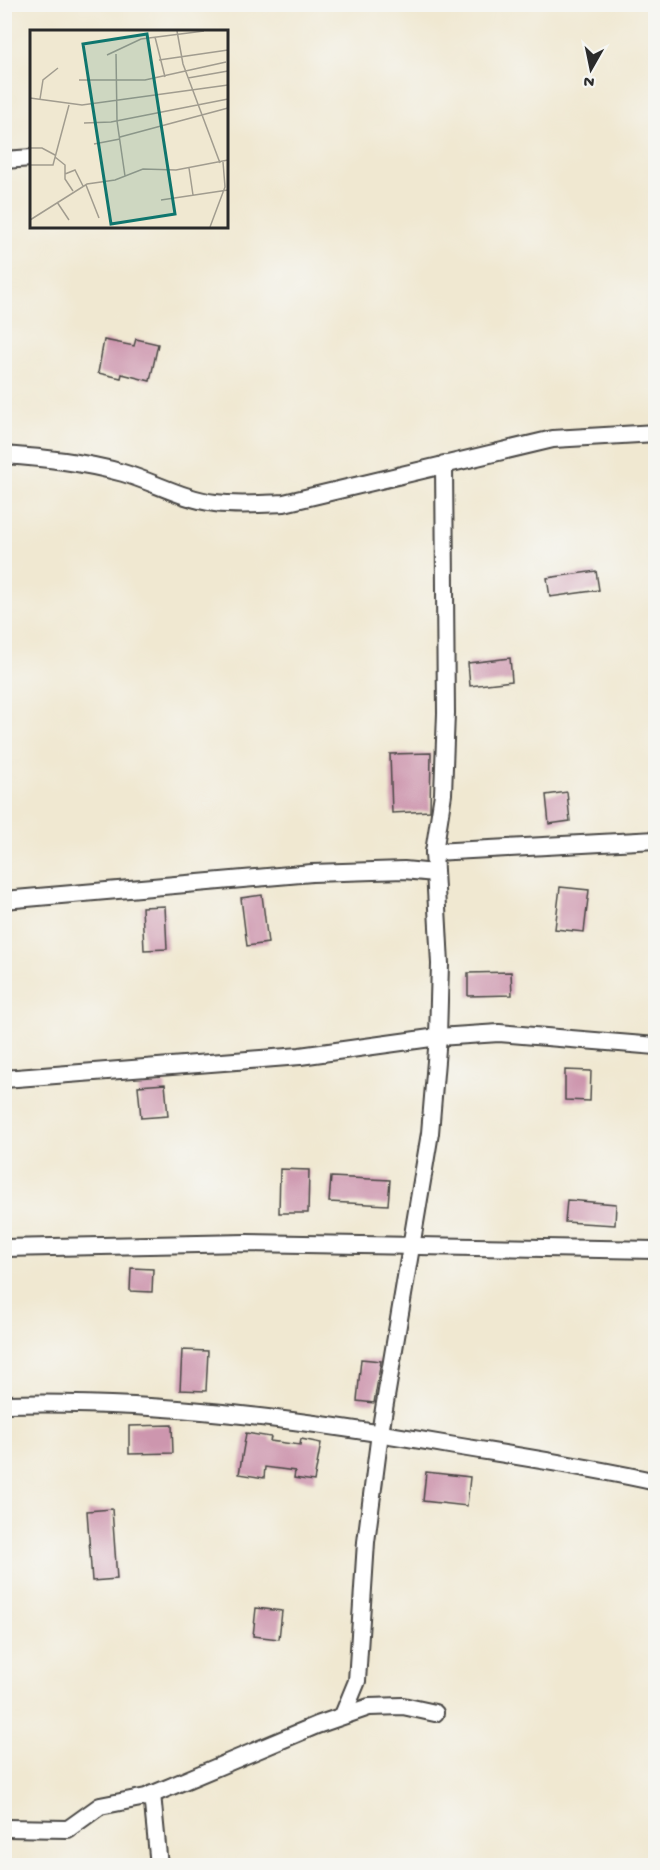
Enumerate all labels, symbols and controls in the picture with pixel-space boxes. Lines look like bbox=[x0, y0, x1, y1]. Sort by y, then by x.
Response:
inset map bbox=[30, 30, 228, 228]
north arrow bbox=[561, 39, 621, 99]
text: N bbox=[582, 70, 596, 91]

